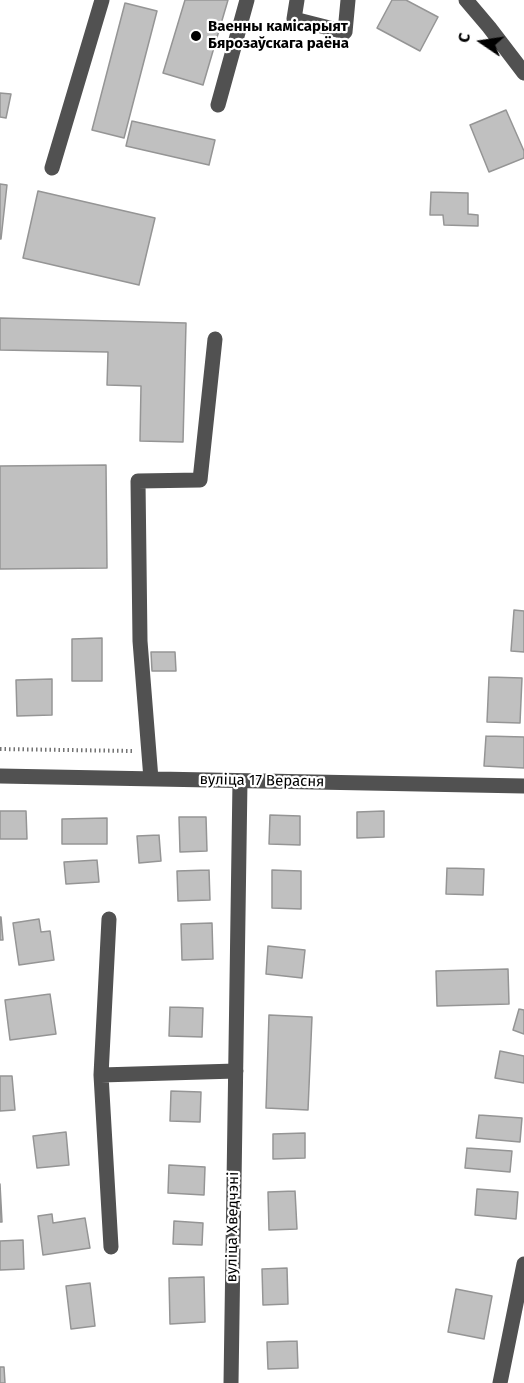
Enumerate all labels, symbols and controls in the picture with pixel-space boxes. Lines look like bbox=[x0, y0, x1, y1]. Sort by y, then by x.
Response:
north arrow bbox=[452, 12, 512, 72]
place label: Ваенны камісарыят Бярозаўскага раёна bbox=[208, 18, 349, 53]
marker: Ваенны камісарыят Бярозаўскага раёна bbox=[189, 29, 203, 43]
text: С bbox=[454, 31, 474, 44]
street label: вуліца 17 Верасня bbox=[199, 771, 325, 791]
street label: вуліца Хведчэні bbox=[223, 1172, 243, 1282]

